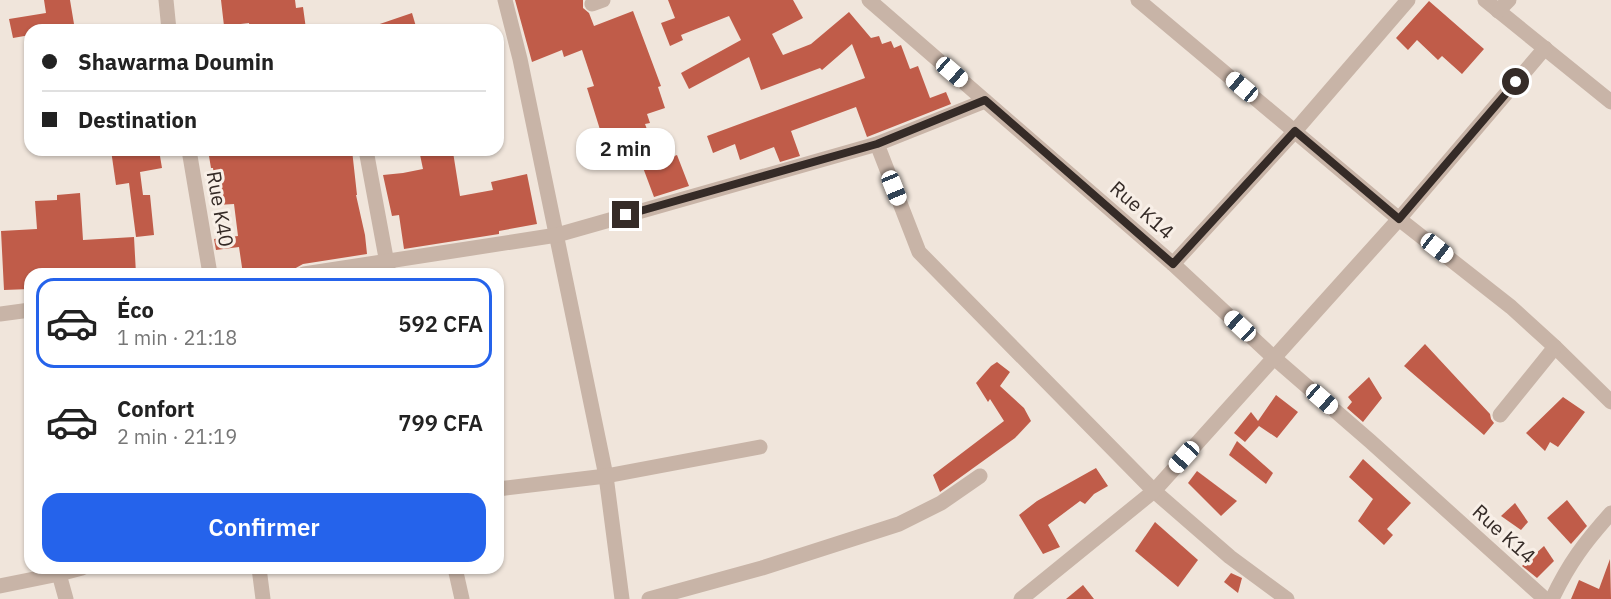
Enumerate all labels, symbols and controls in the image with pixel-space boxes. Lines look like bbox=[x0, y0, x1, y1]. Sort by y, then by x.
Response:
text: Shawarma Doumin bbox=[78, 47, 274, 76]
car bbox=[933, 53, 971, 91]
route start bbox=[1502, 68, 1529, 95]
car bbox=[1222, 69, 1262, 105]
text: Destination bbox=[78, 105, 197, 134]
callout: 2 min bbox=[576, 128, 676, 170]
text: 2 min bbox=[600, 135, 651, 162]
car bbox=[879, 168, 909, 208]
street label: Rue K40 bbox=[201, 169, 240, 249]
street label: Rue K14 bbox=[1105, 174, 1180, 245]
route end bbox=[612, 201, 639, 228]
car bbox=[1417, 230, 1457, 266]
text: Éco bbox=[117, 295, 154, 324]
icon: car bbox=[45, 296, 99, 350]
car bbox=[1221, 307, 1259, 345]
text: 592 CFA bbox=[398, 309, 483, 338]
text: 1 min · 21:18 bbox=[117, 324, 237, 351]
car bbox=[1303, 380, 1341, 418]
text: Confort bbox=[117, 394, 195, 423]
icon: car bbox=[45, 395, 99, 449]
text: 799 CFA bbox=[398, 408, 483, 437]
text: 2 min · 21:19 bbox=[117, 423, 237, 450]
car bbox=[1165, 438, 1203, 476]
button: Confirmer bbox=[42, 493, 486, 562]
street label: Rue K14 bbox=[1467, 498, 1542, 569]

